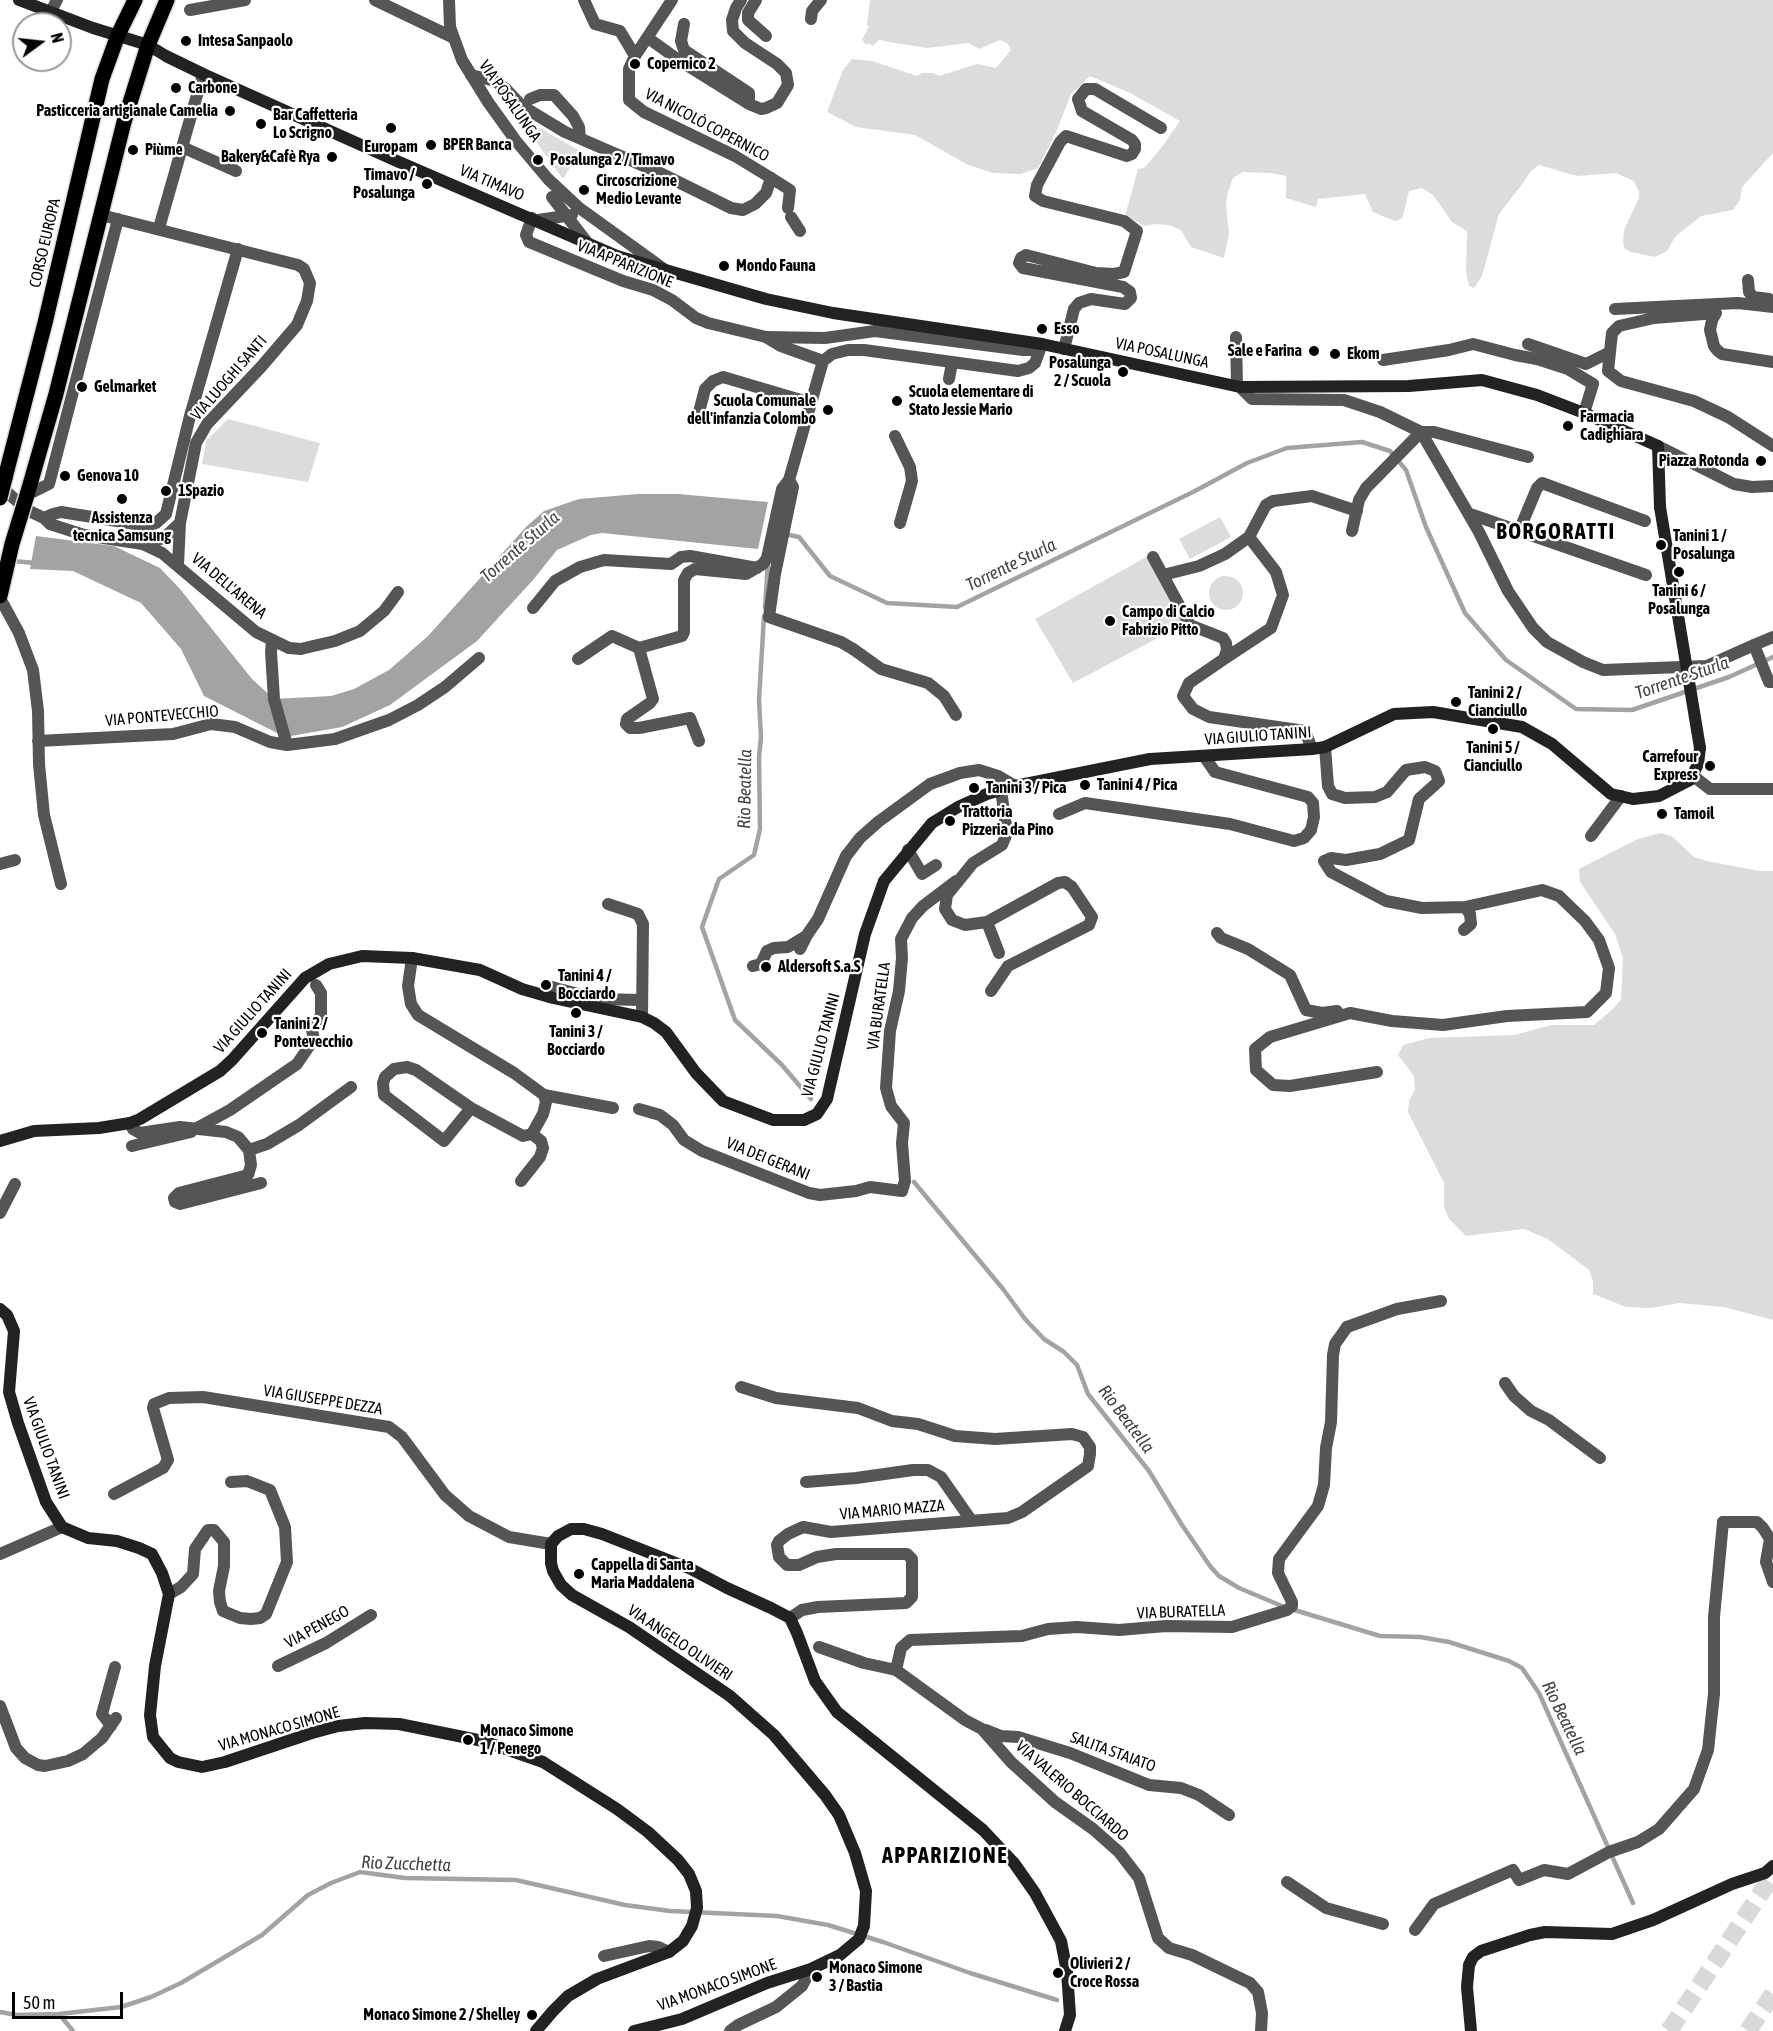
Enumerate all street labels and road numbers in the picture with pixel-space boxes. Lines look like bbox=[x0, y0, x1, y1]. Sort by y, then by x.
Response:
street label: VIA POSALUNGA bbox=[475, 57, 545, 145]
street label: VIA NICOLÒ COPERNICO bbox=[642, 84, 772, 166]
street label: VIA TIMAVO bbox=[457, 161, 527, 205]
street label: CORSO EUROPA bbox=[25, 197, 65, 289]
street label: VIA APPARIZIONE bbox=[574, 236, 676, 292]
street label: VIA LUOGHI SANTI bbox=[187, 332, 271, 424]
street label: VIA POSALUNGA bbox=[1113, 334, 1211, 372]
street label: VIA DELL'ARENA bbox=[188, 549, 270, 623]
street label: VIA PONTEVECCHIO bbox=[104, 701, 220, 731]
street label: VIA GIULIO TANINI bbox=[1204, 723, 1312, 749]
street label: VIA BURATELLA bbox=[863, 961, 895, 1051]
street label: VIA GIULIO TANINI bbox=[210, 965, 296, 1057]
street label: VIA GIULIO TANINI bbox=[798, 991, 844, 1099]
street label: VIA DEI GERANI bbox=[723, 1133, 813, 1185]
street label: VIA GIUSEPPE DEZZA bbox=[262, 1381, 384, 1419]
street label: VIA GIULIO TANINI bbox=[19, 1394, 73, 1502]
street label: VIA MARIO MAZZA bbox=[839, 1496, 945, 1524]
street label: VIA PENEGO bbox=[281, 1601, 353, 1653]
street label: VIA ANGELO OLIVIERI bbox=[624, 1601, 736, 1685]
street label: VIA BURATELLA bbox=[1137, 1601, 1225, 1623]
street label: VIA MONACO SIMONE bbox=[216, 1703, 342, 1755]
street label: SALITA STAIATO bbox=[1068, 1728, 1158, 1776]
street label: VIA VALERIO BOCCIARDO bbox=[1012, 1737, 1132, 1845]
street label: VIA MONACO SIMONE bbox=[655, 1955, 779, 2015]

